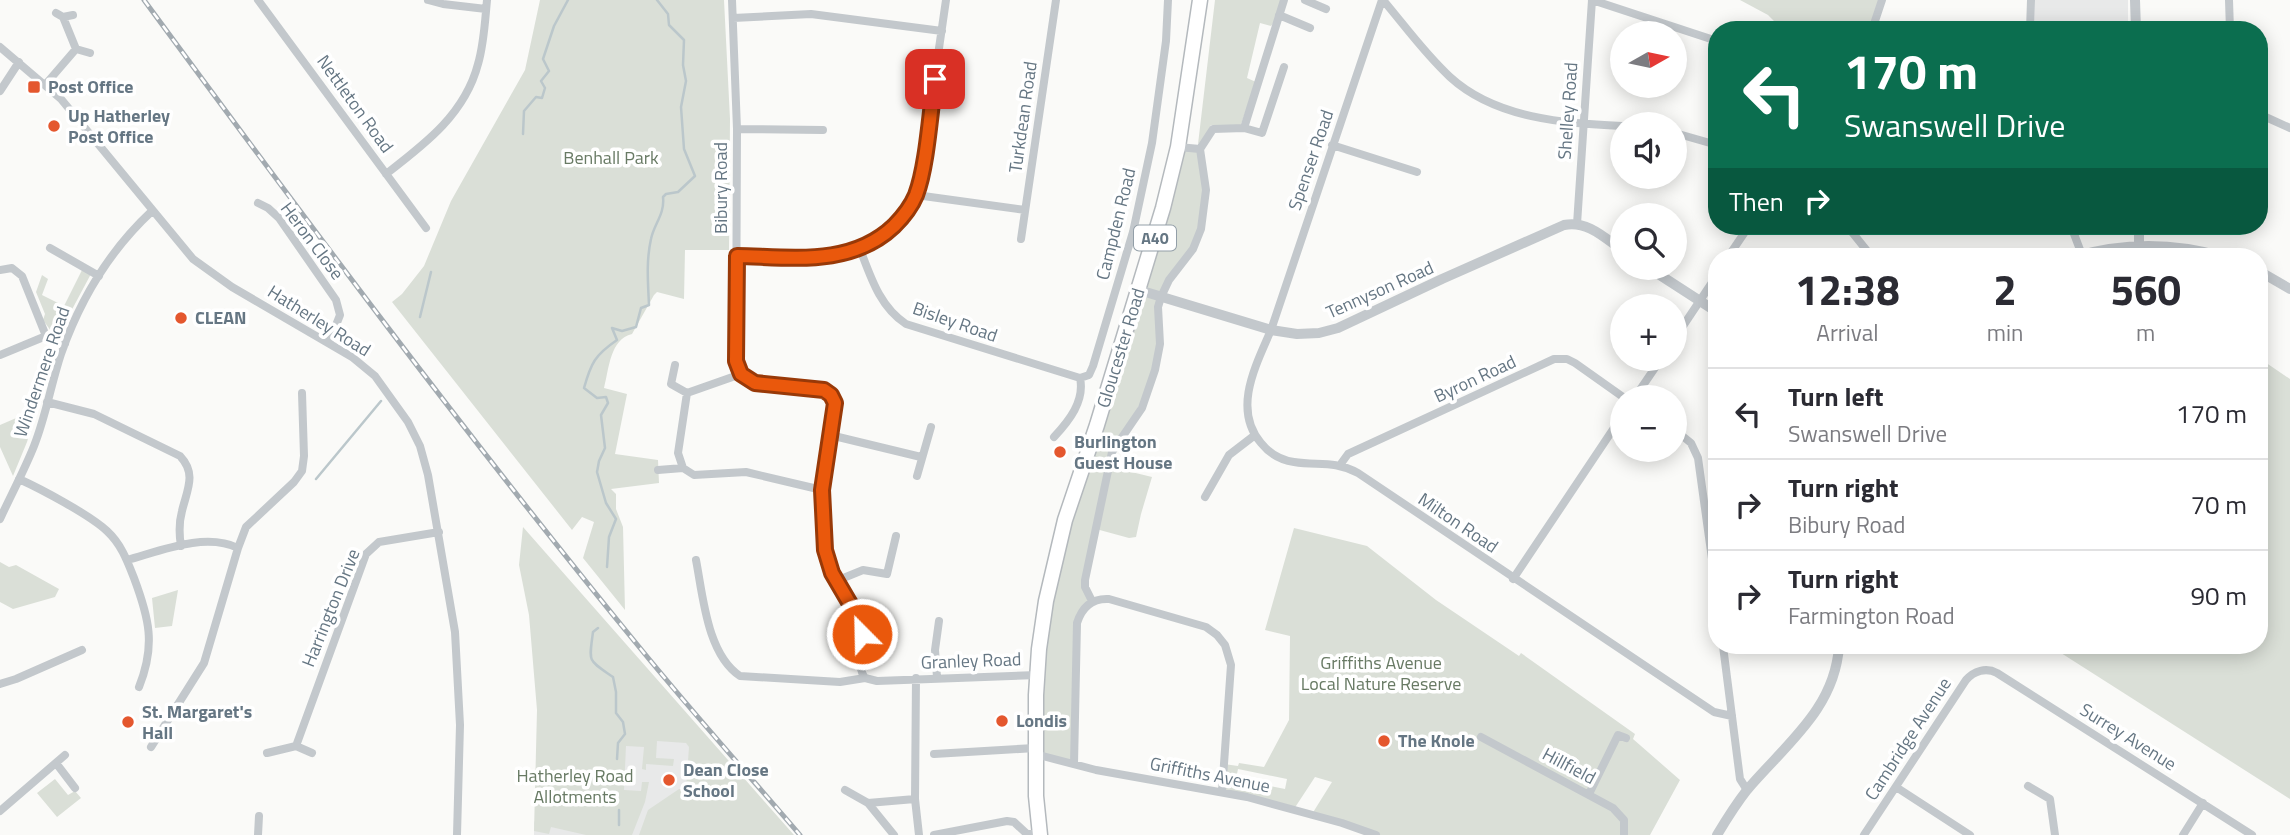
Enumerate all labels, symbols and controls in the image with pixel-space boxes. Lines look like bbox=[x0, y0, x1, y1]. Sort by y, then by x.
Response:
north arrow bbox=[1610, 21, 1687, 98]
map controls bbox=[1610, 21, 1687, 462]
text: 170 m bbox=[1844, 33, 1978, 108]
street label: Nettleton Road bbox=[311, 49, 400, 158]
pin bbox=[905, 49, 965, 109]
icon: left bbox=[1729, 49, 1820, 140]
street label: Turkdean Road bbox=[1001, 59, 1044, 174]
icon: arrive bbox=[916, 60, 954, 98]
street label: Shelley Road bbox=[1551, 61, 1584, 160]
place label: Post Office bbox=[48, 73, 134, 100]
marker: Post Office bbox=[26, 79, 42, 95]
text: Swanswell Drive bbox=[1844, 101, 2065, 149]
place label: Up Hatherley Post Office bbox=[68, 102, 170, 150]
street label: Spenser Road bbox=[1281, 106, 1340, 214]
button: sound bbox=[1610, 112, 1687, 189]
marker: Up Hatherley Post Office bbox=[46, 118, 62, 134]
street label: Bibury Road bbox=[707, 142, 734, 234]
park label: Benhall Park bbox=[563, 144, 659, 171]
street label: Campden Road bbox=[1089, 165, 1142, 283]
text: Then bbox=[1729, 182, 1784, 221]
icon: right bbox=[1798, 182, 1836, 220]
street label: Heron Close bbox=[274, 196, 351, 285]
button: search bbox=[1610, 203, 1687, 280]
road number: A40 bbox=[1134, 226, 1176, 250]
street label: Tennyson Road bbox=[1322, 254, 1438, 325]
text: 12:38 bbox=[1795, 257, 1900, 321]
text: 2 bbox=[1993, 257, 2017, 321]
text: 560 bbox=[2110, 257, 2181, 321]
street label: Hatherley Road bbox=[262, 278, 376, 363]
street label: Gloucester Road bbox=[1089, 285, 1152, 411]
street label: Bisley Road bbox=[909, 294, 1001, 349]
button: + bbox=[1610, 294, 1687, 371]
street label: Windermere Road bbox=[7, 303, 77, 441]
place label: CLEAN bbox=[195, 304, 247, 331]
marker: CLEAN bbox=[173, 310, 189, 326]
text: Arrival bbox=[1816, 315, 1879, 350]
text: min bbox=[1987, 315, 2023, 350]
text: m bbox=[2136, 315, 2155, 350]
street label: Byron Road bbox=[1429, 348, 1520, 409]
text: Turn left bbox=[1788, 377, 1883, 416]
button: − bbox=[1610, 385, 1687, 462]
text: 170 m bbox=[2176, 394, 2247, 433]
icon: left bbox=[1729, 395, 1767, 433]
text: Swanswell Drive bbox=[1788, 416, 1947, 451]
place label: Burlington Guest House bbox=[1074, 428, 1172, 476]
marker: Burlington Guest House bbox=[1052, 444, 1068, 460]
text: Turn right bbox=[1788, 468, 1899, 507]
text: 70 m bbox=[2190, 485, 2247, 524]
street label: Milton Road bbox=[1413, 486, 1504, 559]
icon: right bbox=[1729, 486, 1767, 524]
text: Bibury Road bbox=[1788, 507, 1905, 542]
street label: Harrington Drive bbox=[295, 545, 367, 671]
text: Turn right bbox=[1788, 559, 1899, 598]
text: 90 m bbox=[2190, 576, 2247, 615]
icon: right bbox=[1729, 577, 1767, 615]
position arrow bbox=[825, 597, 899, 671]
text: Farmington Road bbox=[1788, 598, 1955, 633]
street label: Granley Road bbox=[920, 645, 1022, 676]
park label: Griffiths Avenue Local Nature Reserve bbox=[1301, 649, 1461, 697]
street label: Cambridge Avenue bbox=[1858, 672, 1957, 805]
street label: Surrey Avenue bbox=[2075, 696, 2182, 777]
place label: St. Margaret's Hall bbox=[142, 698, 252, 746]
place label: Londis bbox=[1016, 707, 1067, 734]
marker: Londis bbox=[994, 713, 1010, 729]
marker: St. Margaret's Hall bbox=[120, 714, 136, 730]
place label: The Knole bbox=[1398, 727, 1475, 754]
marker: The Knole bbox=[1376, 733, 1392, 749]
street label: Hillfield bbox=[1538, 740, 1601, 791]
street label: Griffiths Avenue bbox=[1148, 750, 1272, 799]
place label: Dean Close School bbox=[683, 756, 769, 804]
park label: Hatherley Road Allotments bbox=[516, 762, 634, 810]
marker: Dean Close School bbox=[661, 772, 677, 788]

